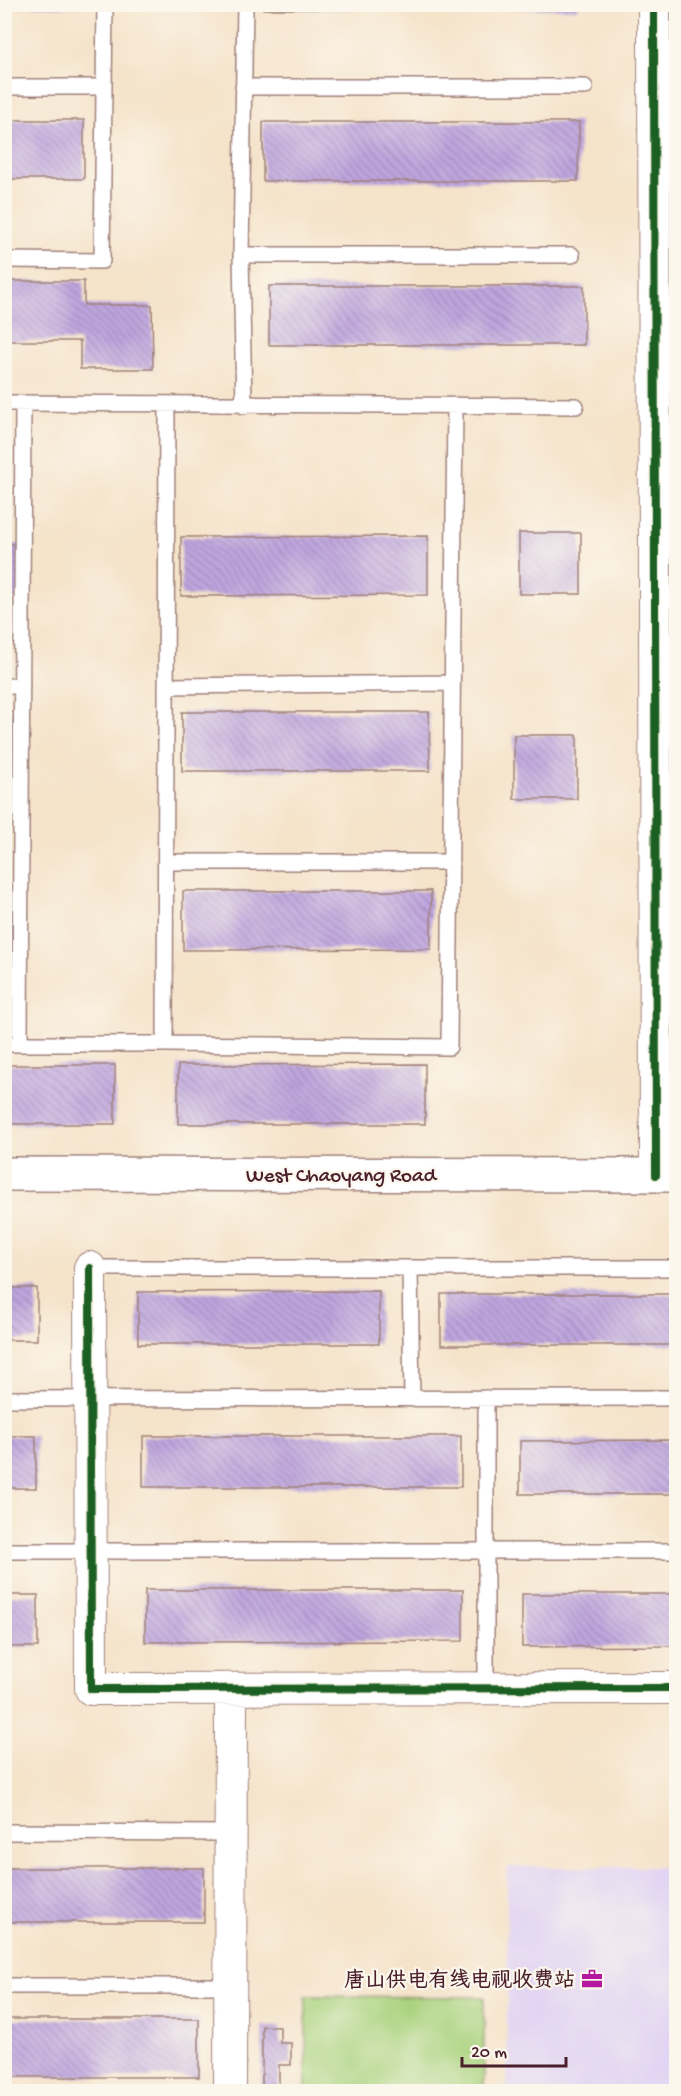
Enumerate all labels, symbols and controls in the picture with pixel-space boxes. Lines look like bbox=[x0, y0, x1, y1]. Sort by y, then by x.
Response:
street label: West Chaoyang Road bbox=[246, 1165, 438, 1190]
office icon: 唐山供电有线电视收费站 bbox=[580, 1967, 604, 1991]
place label: 唐山供电有线电视收费站 bbox=[344, 1968, 575, 1995]
scale bar bbox=[462, 2030, 566, 2068]
text: 20 m bbox=[471, 2043, 507, 2064]

